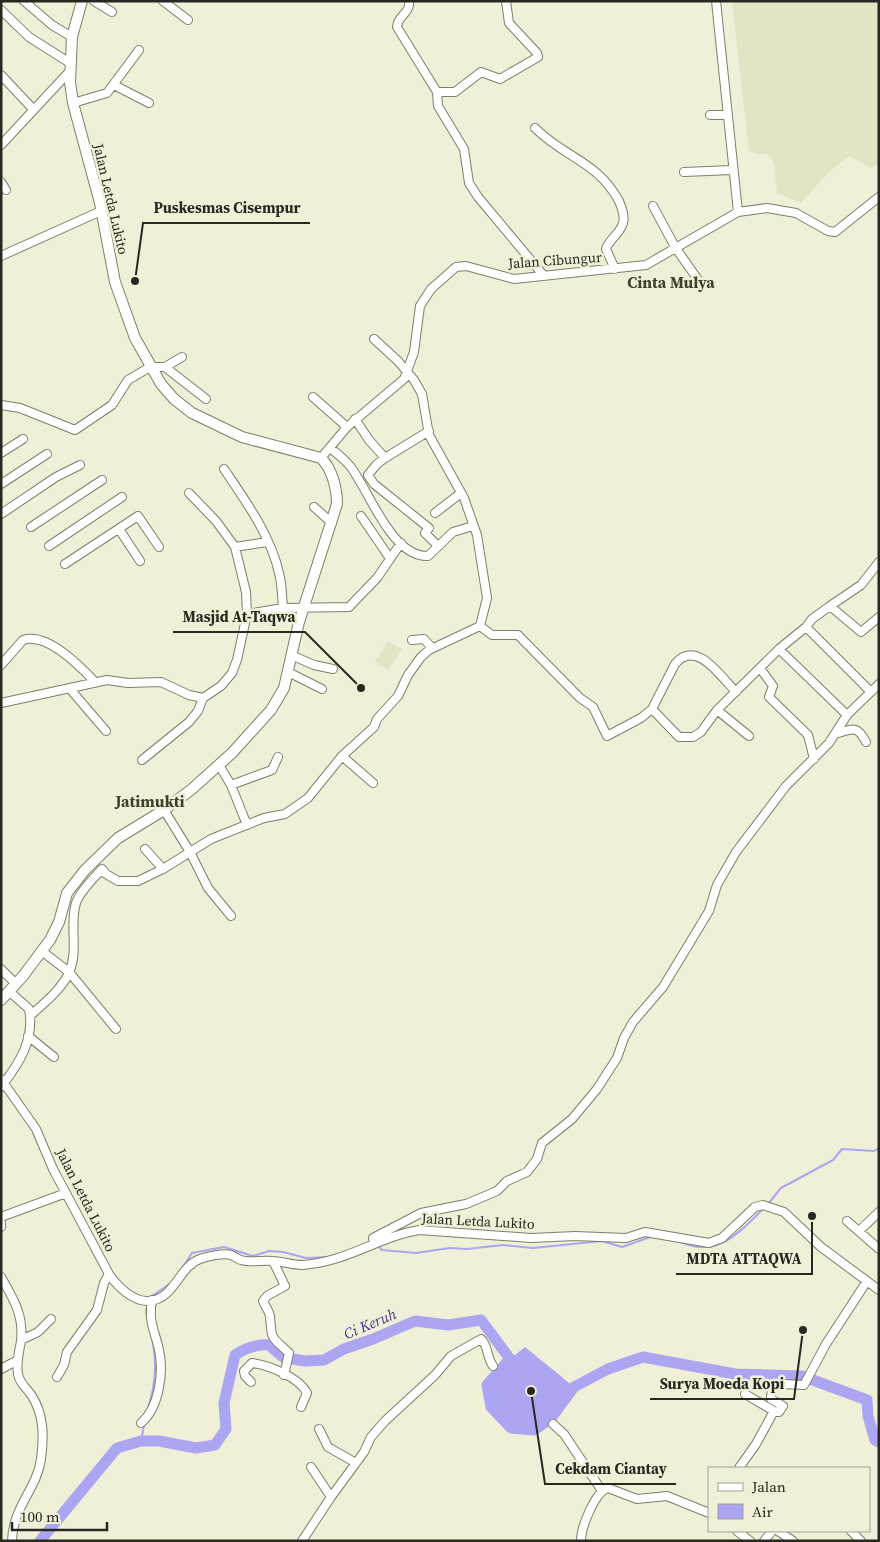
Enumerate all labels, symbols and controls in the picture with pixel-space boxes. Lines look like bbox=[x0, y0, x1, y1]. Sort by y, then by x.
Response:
street label: Jalan Letda Lukito bbox=[88, 141, 134, 257]
callout: Puskesmas Cisempur bbox=[143, 193, 310, 223]
text: Puskesmas Cisempur bbox=[153, 197, 301, 218]
street label: Jalan Cibungur bbox=[507, 247, 603, 273]
district label: Cinta Mulya bbox=[627, 271, 715, 293]
callout: Masjid At-Taqwa bbox=[173, 602, 305, 632]
text: Masjid At-Taqwa bbox=[183, 606, 296, 627]
district label: Jatimukti bbox=[114, 790, 185, 812]
street label: Jalan Letda Lukito bbox=[51, 1144, 121, 1255]
street label: Jalan Letda Lukito bbox=[420, 1208, 535, 1234]
callout: MDTA ATTAQWA bbox=[676, 1244, 812, 1274]
text: MDTA ATTAQWA bbox=[686, 1248, 802, 1269]
water label: Ci Keruh bbox=[340, 1303, 399, 1344]
callout: Surya Moeda Kopi bbox=[650, 1369, 794, 1399]
text: Surya Moeda Kopi bbox=[660, 1373, 785, 1394]
callout: Cekdam Ciantay bbox=[545, 1454, 676, 1484]
text: Cekdam Ciantay bbox=[555, 1458, 667, 1479]
legend bbox=[708, 1467, 870, 1532]
text: Jalan bbox=[751, 1476, 786, 1497]
scale bar bbox=[12, 1500, 108, 1532]
text: Air bbox=[752, 1501, 773, 1522]
text: 100 m bbox=[20, 1506, 60, 1527]

